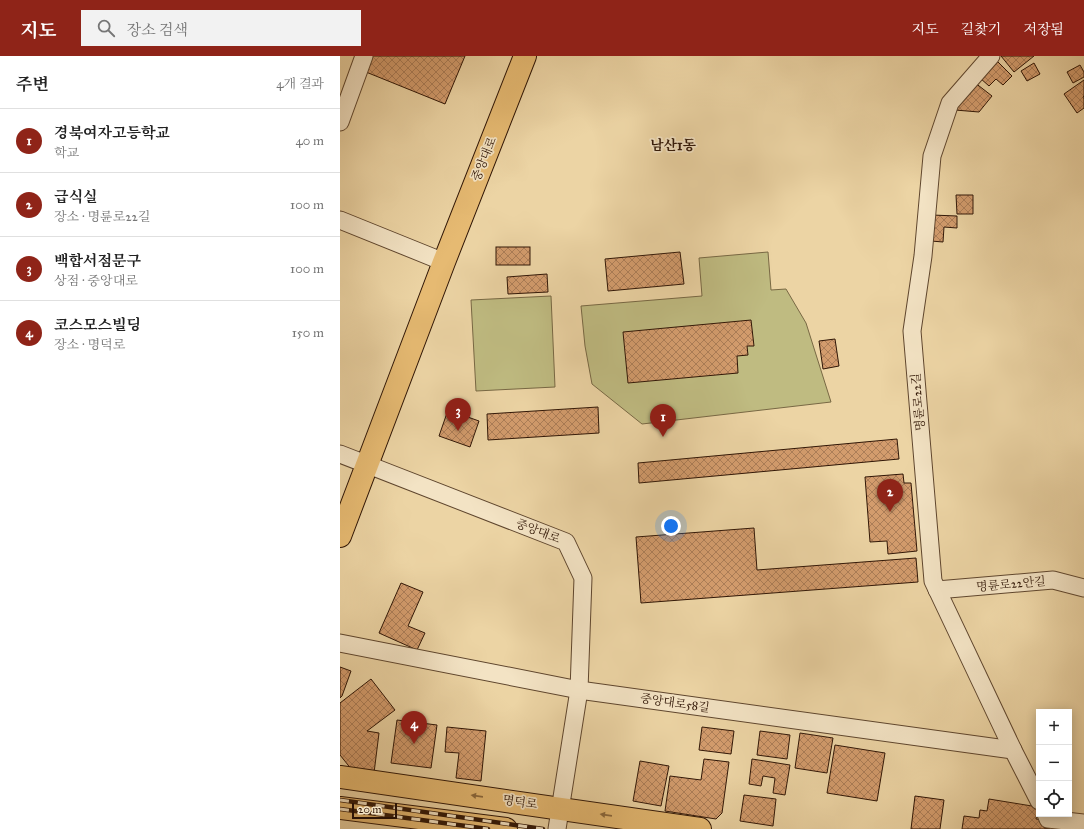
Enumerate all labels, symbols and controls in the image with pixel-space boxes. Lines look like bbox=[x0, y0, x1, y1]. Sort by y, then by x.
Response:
search box bbox=[81, 10, 361, 46]
icon: search bbox=[95, 17, 117, 39]
text: 지도 bbox=[20, 19, 57, 42]
text: 장소 검색 bbox=[127, 21, 188, 39]
text: 지도 bbox=[912, 21, 939, 38]
text: 길찾기 bbox=[961, 21, 1001, 38]
text: 저장됨 bbox=[1023, 21, 1064, 38]
text: 주변 bbox=[16, 74, 49, 95]
text: 4개 결과 bbox=[276, 76, 324, 92]
text: 경북여자고등학교 bbox=[54, 124, 170, 142]
text: 1 bbox=[26, 133, 32, 149]
text: 40 m bbox=[295, 133, 324, 149]
street label: 중앙대로 bbox=[469, 135, 499, 183]
district label: 남산1동 bbox=[650, 137, 697, 154]
text: 학교 bbox=[54, 145, 79, 161]
text: 급식실 bbox=[54, 188, 97, 206]
text: 2 bbox=[26, 197, 32, 213]
text: 100 m bbox=[290, 197, 324, 213]
text: 장소 · 명륜로22길 bbox=[54, 209, 151, 225]
text: 백합서점문구 bbox=[54, 252, 141, 270]
text: 3 bbox=[26, 261, 32, 277]
text: 100 m bbox=[290, 261, 324, 277]
text: 상점 · 중앙대로 bbox=[54, 273, 138, 289]
text: 코스모스빌딩 bbox=[54, 316, 141, 334]
text: 4 bbox=[25, 325, 33, 341]
text: 150 m bbox=[292, 325, 324, 341]
text: 장소 · 명덕로 bbox=[54, 337, 125, 353]
street label: 명륜로22길 bbox=[908, 372, 928, 432]
pin: 3 bbox=[445, 398, 471, 431]
pin: 1 bbox=[650, 404, 676, 437]
pin: 2 bbox=[877, 479, 903, 512]
street label: 중앙대로 bbox=[514, 516, 563, 546]
your location bbox=[661, 516, 681, 536]
street label: 명륜로22안길 bbox=[976, 574, 1046, 594]
street label: 중앙대로58길 bbox=[639, 691, 711, 715]
map controls bbox=[1036, 709, 1072, 817]
button: + bbox=[1036, 709, 1072, 745]
pin: 4 bbox=[401, 711, 427, 744]
button: − bbox=[1036, 745, 1072, 781]
button: locate bbox=[1036, 781, 1072, 817]
one-way arrow bbox=[471, 793, 483, 799]
street label: 명덕로 bbox=[502, 793, 539, 811]
scale bar bbox=[352, 801, 397, 820]
text: 20 m bbox=[358, 803, 381, 816]
one-way arrow bbox=[600, 812, 612, 818]

